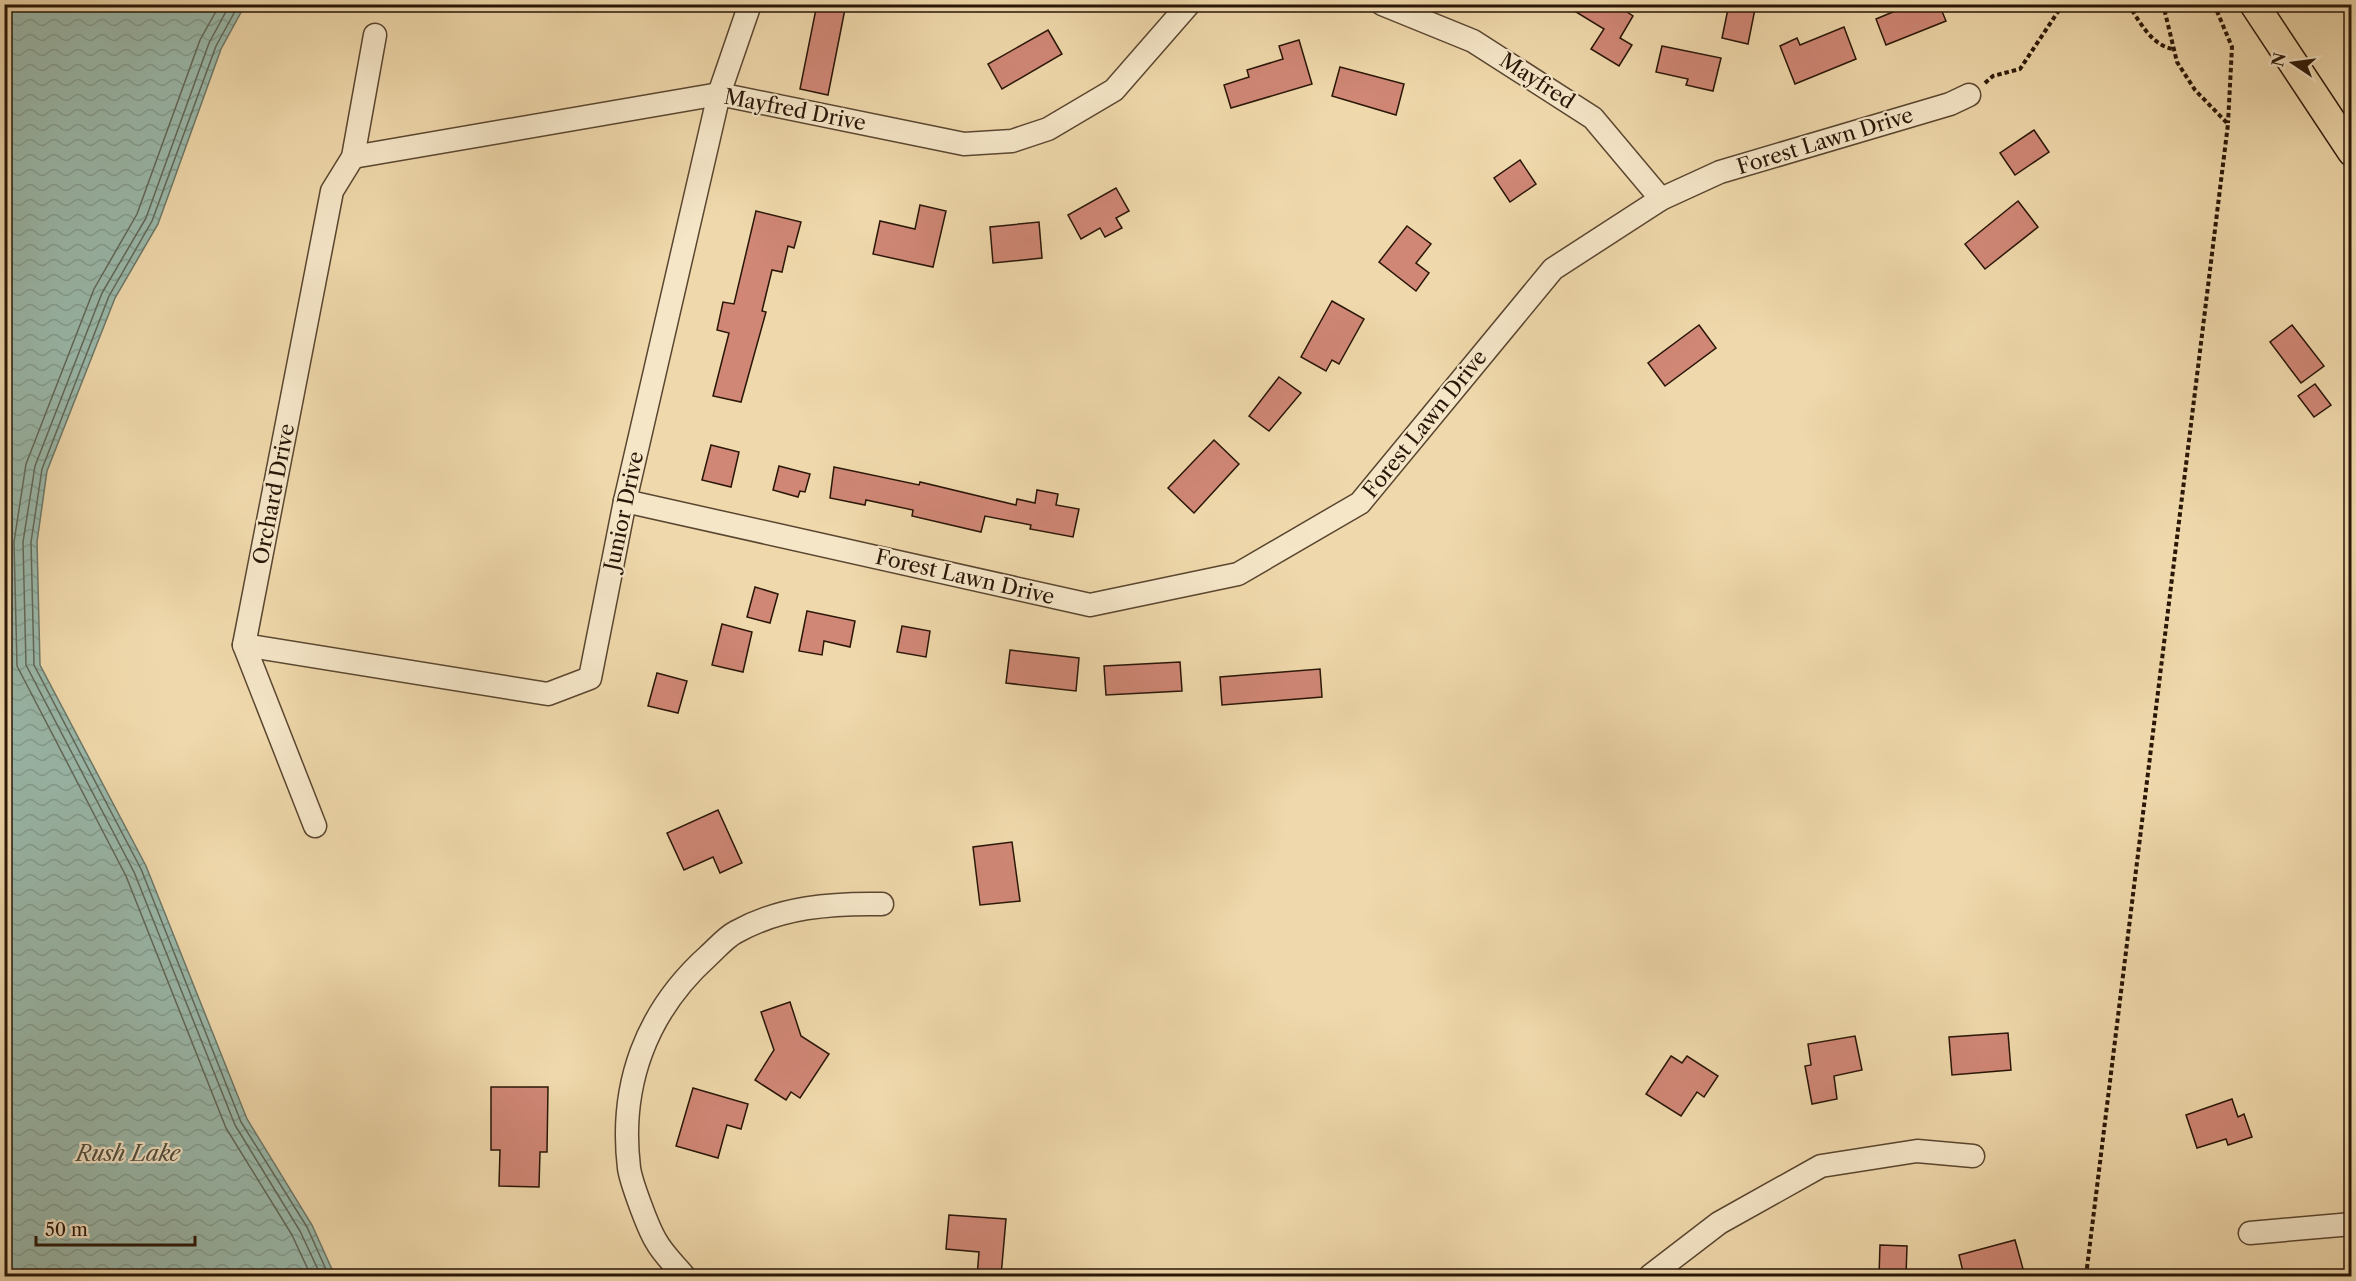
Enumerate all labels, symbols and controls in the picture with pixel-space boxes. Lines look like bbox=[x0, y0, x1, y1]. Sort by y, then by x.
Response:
north arrow bbox=[2263, 33, 2323, 93]
street label: Mayfred bbox=[1495, 47, 1579, 114]
text: N bbox=[2267, 51, 2290, 69]
street label: Mayfred Drive bbox=[722, 83, 868, 136]
street label: Forest Lawn Drive bbox=[1734, 102, 1916, 179]
street label: Forest Lawn Drive bbox=[1357, 345, 1492, 503]
street label: Orchard Drive bbox=[248, 421, 299, 566]
street label: Junior Drive bbox=[598, 449, 648, 576]
street label: Forest Lawn Drive bbox=[873, 544, 1057, 609]
water label: Rush Lake bbox=[74, 1140, 181, 1167]
scale bar bbox=[36, 1209, 195, 1247]
text: 50 m bbox=[45, 1219, 88, 1241]

